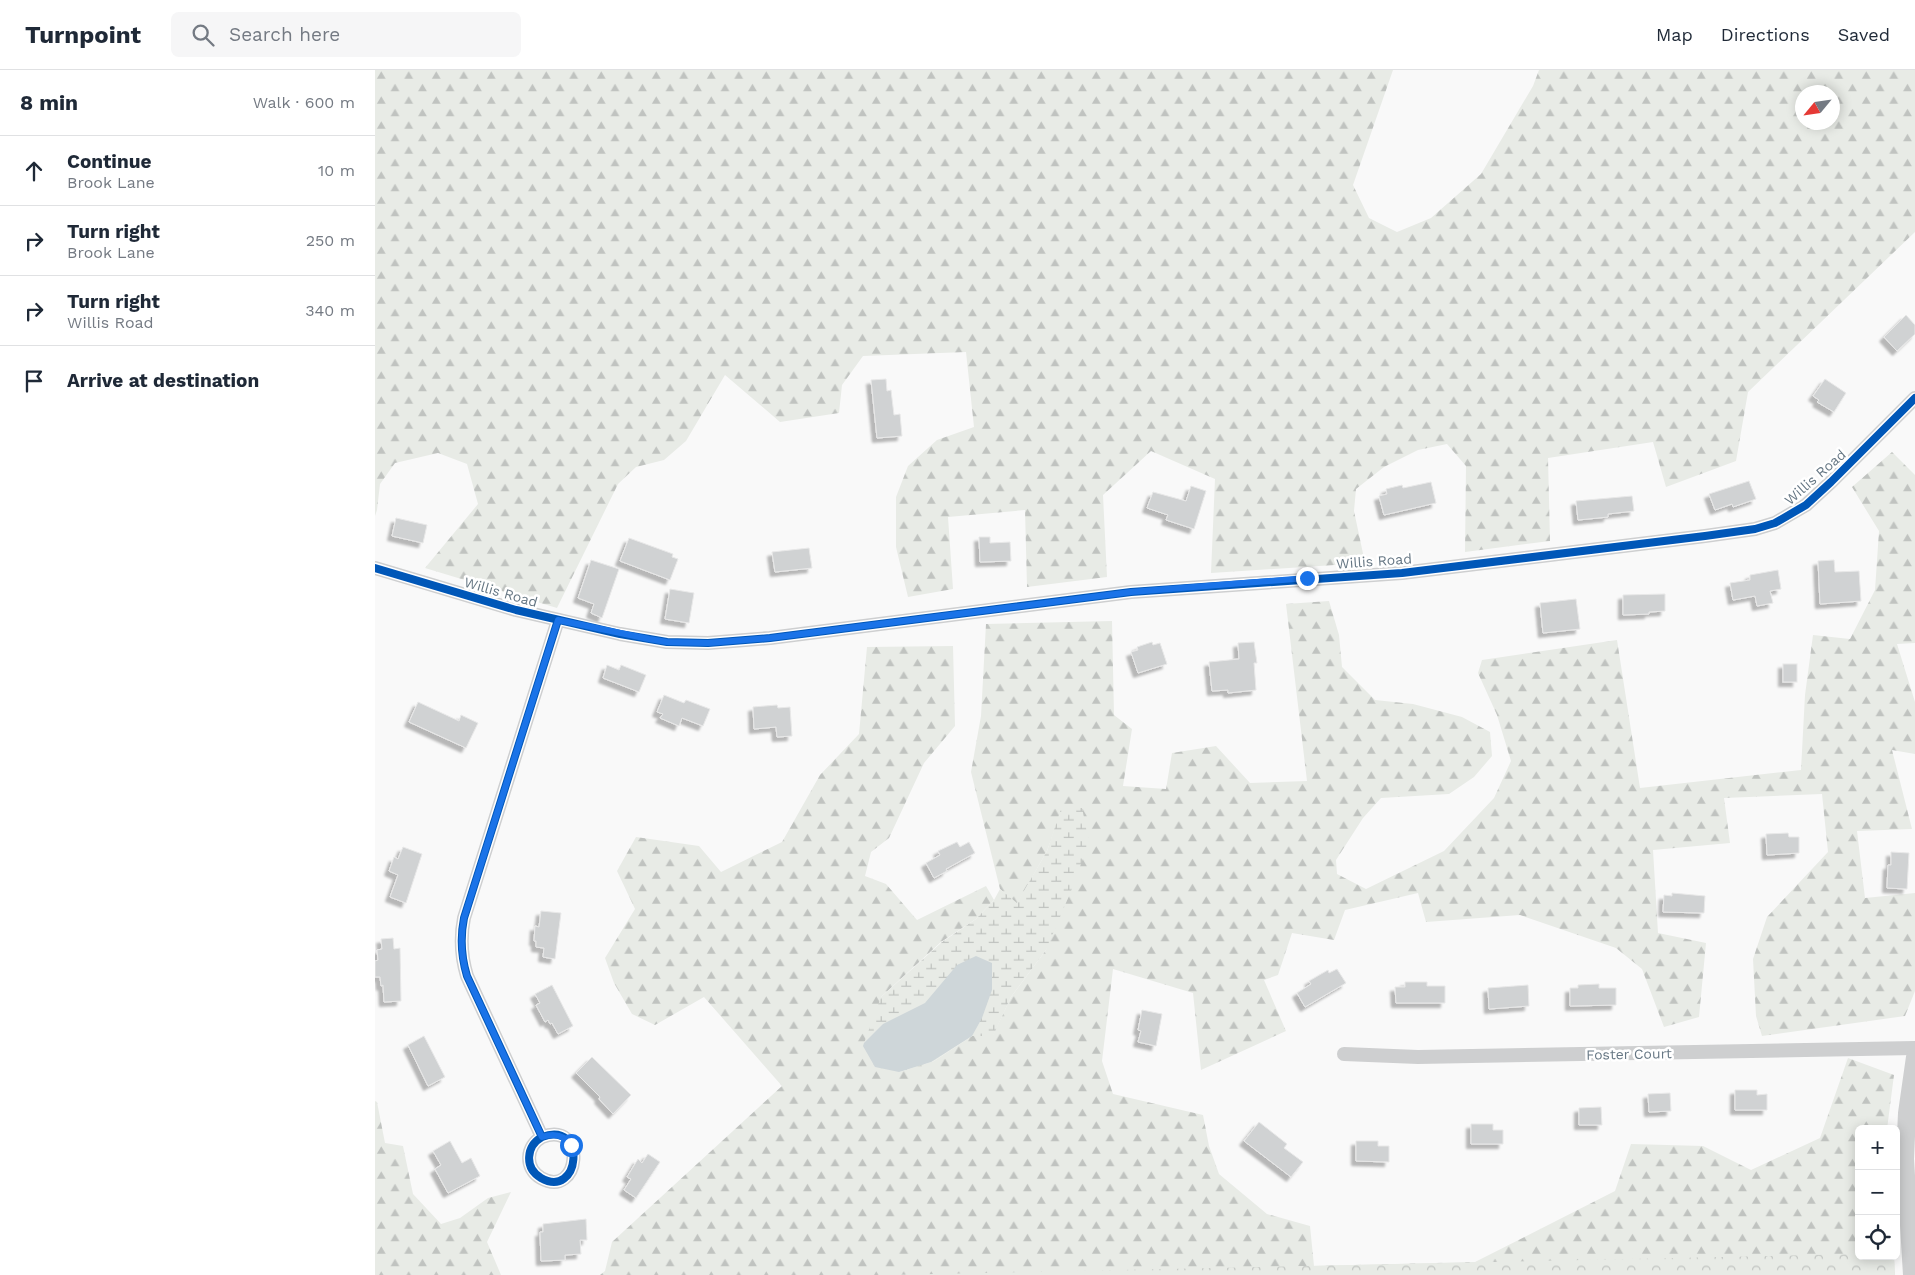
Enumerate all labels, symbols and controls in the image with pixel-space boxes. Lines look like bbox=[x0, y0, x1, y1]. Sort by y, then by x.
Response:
search box bbox=[171, 12, 521, 57]
text: Turnpoint bbox=[25, 21, 141, 49]
icon: search bbox=[189, 21, 217, 49]
text: Search here bbox=[229, 23, 340, 46]
text: Map bbox=[1656, 24, 1693, 45]
text: Directions bbox=[1721, 24, 1810, 45]
text: Saved bbox=[1838, 24, 1890, 45]
north arrow bbox=[1795, 85, 1840, 130]
text: 8 min bbox=[20, 90, 78, 115]
text: Walk · 600 m bbox=[253, 93, 355, 112]
text: Continue bbox=[67, 150, 151, 173]
icon: ahead bbox=[20, 157, 48, 185]
text: 10 m bbox=[318, 161, 355, 180]
text: Brook Lane bbox=[67, 173, 155, 192]
text: Turn right bbox=[67, 220, 160, 243]
icon: right bbox=[20, 227, 48, 255]
text: 250 m bbox=[306, 231, 355, 250]
text: Brook Lane bbox=[67, 243, 155, 262]
text: Turn right bbox=[67, 290, 160, 313]
icon: right bbox=[20, 297, 48, 325]
text: 340 m bbox=[305, 301, 355, 320]
text: Willis Road bbox=[67, 313, 154, 332]
icon: arrive bbox=[20, 367, 48, 395]
text: Arrive at destination bbox=[67, 369, 259, 392]
street label: Willis Road bbox=[1781, 446, 1849, 508]
street label: Willis Road bbox=[1336, 550, 1412, 572]
route end bbox=[1296, 567, 1319, 590]
street label: Willis Road bbox=[462, 574, 540, 610]
street label: Foster Court bbox=[1586, 1045, 1672, 1063]
map controls bbox=[1855, 1125, 1900, 1260]
button: + bbox=[1855, 1125, 1900, 1170]
route start bbox=[560, 1134, 583, 1157]
button: − bbox=[1855, 1170, 1900, 1215]
button: locate bbox=[1855, 1215, 1900, 1260]

